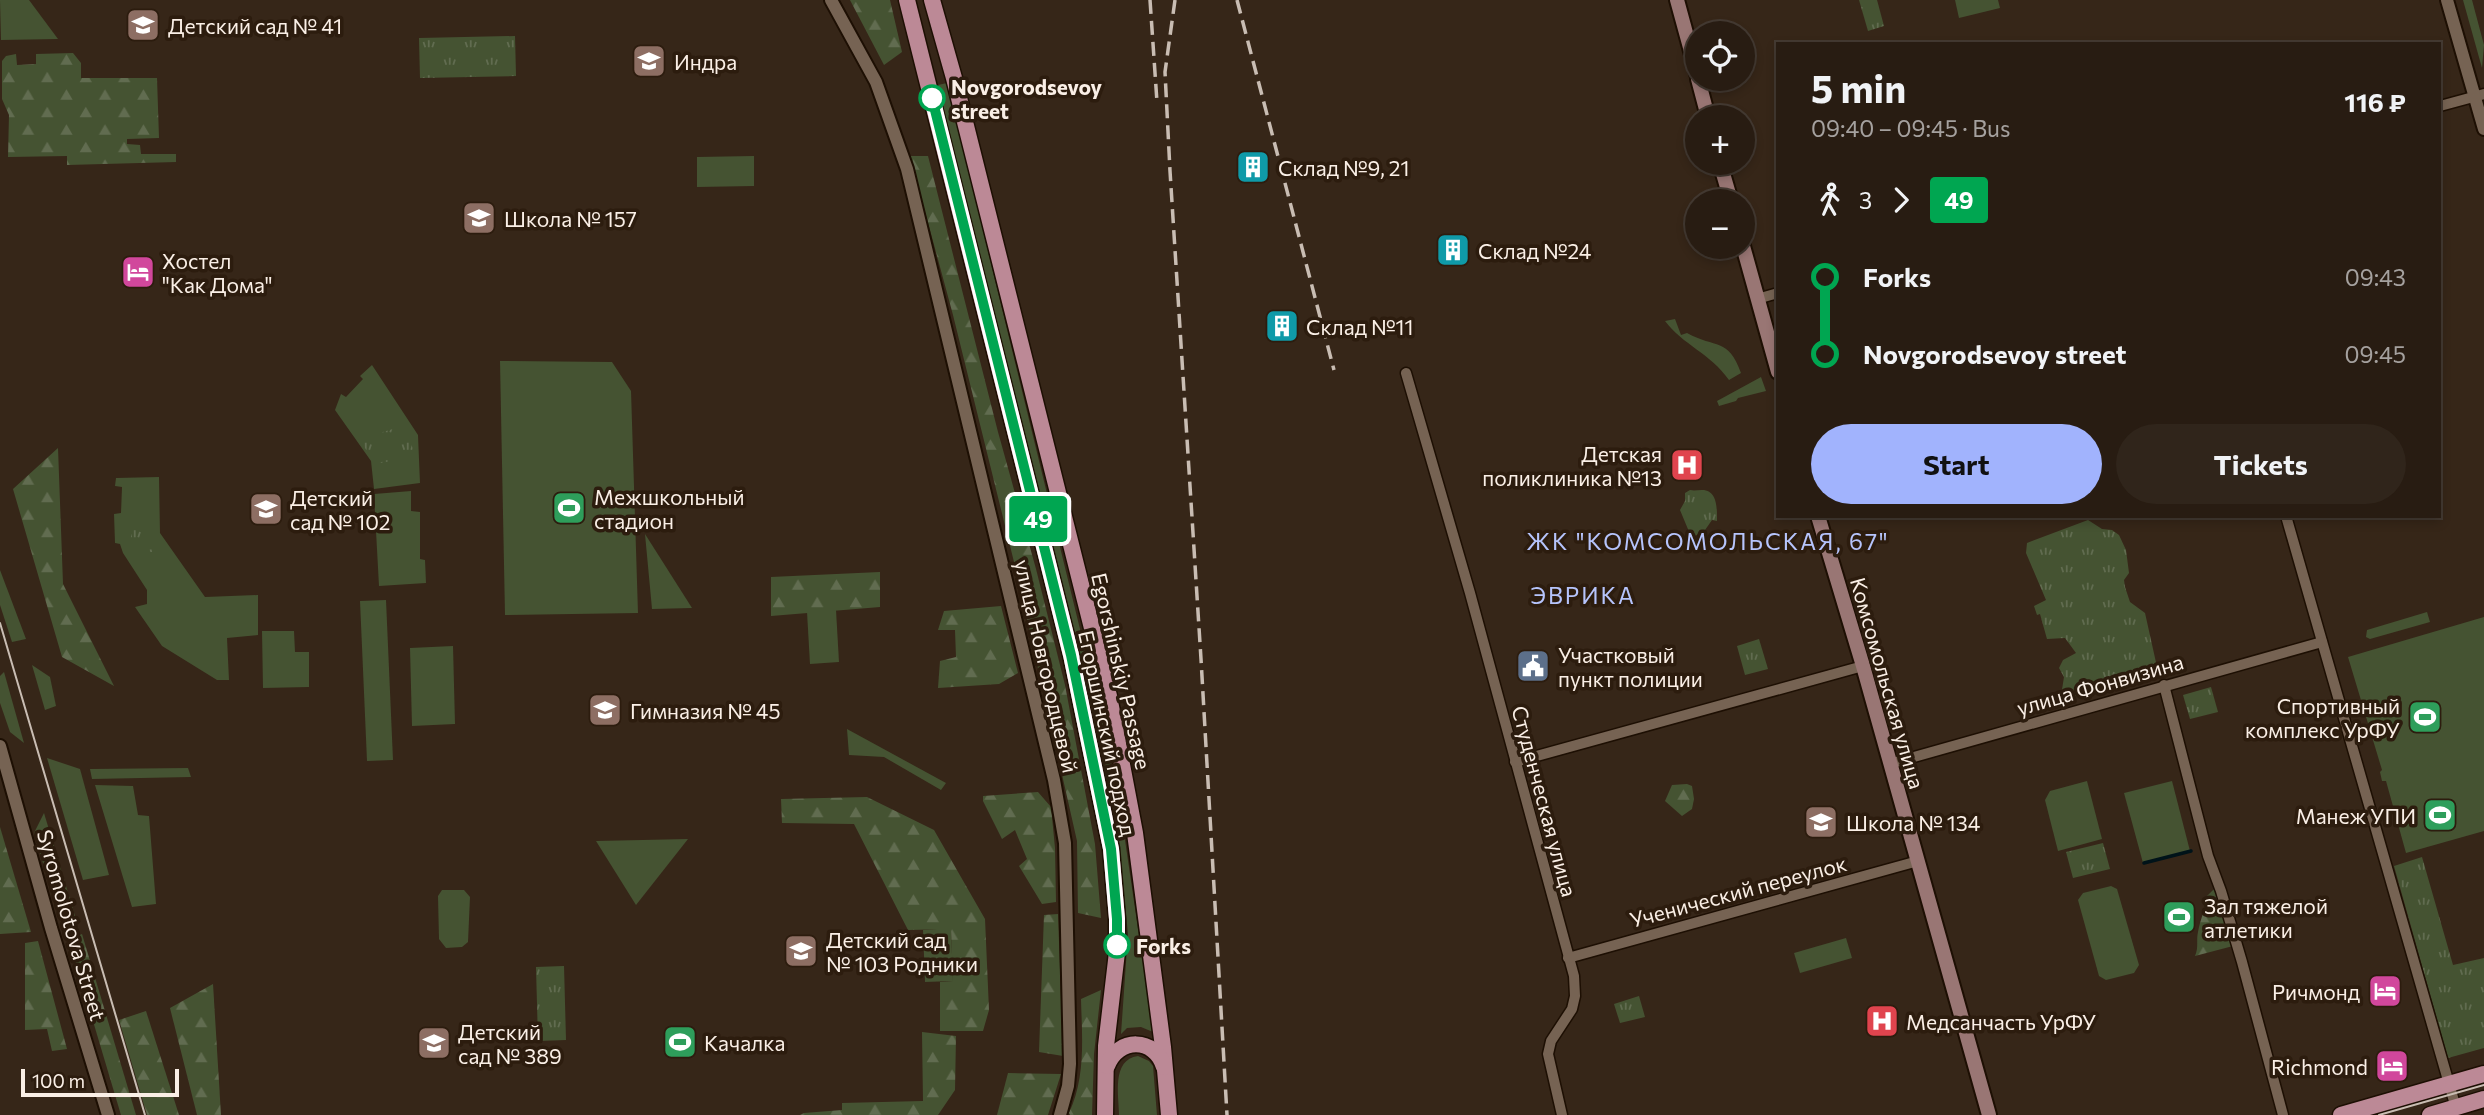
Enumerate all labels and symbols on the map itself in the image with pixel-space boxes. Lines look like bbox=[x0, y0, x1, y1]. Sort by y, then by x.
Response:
school or university icon: Детский сад № 41 bbox=[124, 6, 162, 44]
place label: Детский сад № 41 bbox=[168, 13, 342, 38]
school or university icon: Индра bbox=[630, 42, 668, 80]
place label: Индра bbox=[674, 49, 737, 74]
place label: Novgorodsevoy street bbox=[951, 74, 1103, 123]
marker: Novgorodsevoy street bbox=[919, 85, 945, 111]
building icon: Склад №9, 21 bbox=[1234, 148, 1272, 186]
place label: Склад №9, 21 bbox=[1278, 155, 1409, 180]
school or university icon: Школа № 157 bbox=[460, 199, 498, 237]
place label: Школа № 157 bbox=[504, 206, 637, 231]
building icon: Склад №24 bbox=[1434, 231, 1472, 269]
place label: Склад №24 bbox=[1478, 238, 1592, 263]
place label: Хостел "Как Дома" bbox=[162, 248, 273, 297]
hotel icon: Хостел "Как Дома" bbox=[119, 253, 157, 291]
building icon: Склад №11 bbox=[1263, 307, 1301, 345]
place label: Склад №11 bbox=[1306, 314, 1414, 339]
place label: Детская поликлиника №13 bbox=[1482, 441, 1662, 490]
hospital icon: Детская поликлиника №13 bbox=[1668, 446, 1706, 484]
place label: Межшкольный стадион bbox=[594, 484, 745, 533]
place label: Детский сад № 102 bbox=[290, 485, 391, 534]
sports icon: Межшкольный стадион bbox=[550, 489, 588, 527]
school or university icon: Детский сад № 102 bbox=[247, 490, 285, 528]
line badge: 49 bbox=[1006, 496, 1070, 542]
district label: ЖК "КОМСОМОЛЬСКАЯ, 67" bbox=[1526, 527, 1890, 555]
street label: улица Новгородцевой bbox=[1010, 557, 1084, 775]
street label: Egorshinskiy Passage bbox=[1087, 570, 1157, 772]
street label: Комсомольская улица bbox=[1846, 574, 1930, 792]
district label: ЭВРИКА bbox=[1530, 581, 1636, 609]
street label: Егоршинский подход bbox=[1074, 628, 1142, 838]
place label: Участковый пункт полиции bbox=[1558, 642, 1703, 691]
public building icon: Участковый пункт полиции bbox=[1514, 647, 1552, 685]
street label: улица Фонвизина bbox=[2014, 648, 2186, 720]
school or university icon: Гимназия № 45 bbox=[586, 691, 624, 729]
place label: Спортивный комплекс УрФУ bbox=[2245, 693, 2400, 742]
place label: Гимназия № 45 bbox=[630, 698, 781, 723]
sports icon: Спортивный комплекс УрФУ bbox=[2406, 698, 2444, 736]
street label: Студенческая улица bbox=[1507, 703, 1583, 899]
sports icon: Манеж УПИ bbox=[2421, 796, 2459, 834]
school or university icon: Школа № 134 bbox=[1802, 803, 1840, 841]
place label: Манеж УПИ bbox=[2296, 803, 2416, 828]
place label: Школа № 134 bbox=[1846, 810, 1981, 835]
street label: Syromolotova Street bbox=[33, 827, 111, 1023]
street label: Ученический переулок bbox=[1627, 850, 1849, 932]
place label: Зал тяжелой атлетики bbox=[2204, 893, 2328, 942]
sports icon: Зал тяжелой атлетики bbox=[2160, 898, 2198, 936]
place label: Детский сад № 103 Родники bbox=[826, 927, 978, 976]
school or university icon: Детский сад № 103 Родники bbox=[782, 932, 820, 970]
marker: Forks bbox=[1104, 932, 1130, 958]
place label: Forks bbox=[1136, 933, 1191, 958]
hotel icon: Ричмонд bbox=[2366, 972, 2404, 1010]
place label: Ричмонд bbox=[2272, 979, 2360, 1004]
hospital icon: Медсанчасть УрФУ bbox=[1863, 1002, 1901, 1040]
place label: Медсанчасть УрФУ bbox=[1906, 1009, 2096, 1034]
place label: Детский сад № 389 bbox=[458, 1019, 562, 1068]
sports icon: Качалка bbox=[661, 1023, 699, 1061]
school or university icon: Детский сад № 389 bbox=[415, 1024, 453, 1062]
place label: Качалка bbox=[704, 1030, 785, 1055]
hotel icon: Richmond bbox=[2373, 1047, 2411, 1085]
place label: Richmond bbox=[2271, 1054, 2368, 1079]
scale bar bbox=[21, 1066, 178, 1098]

